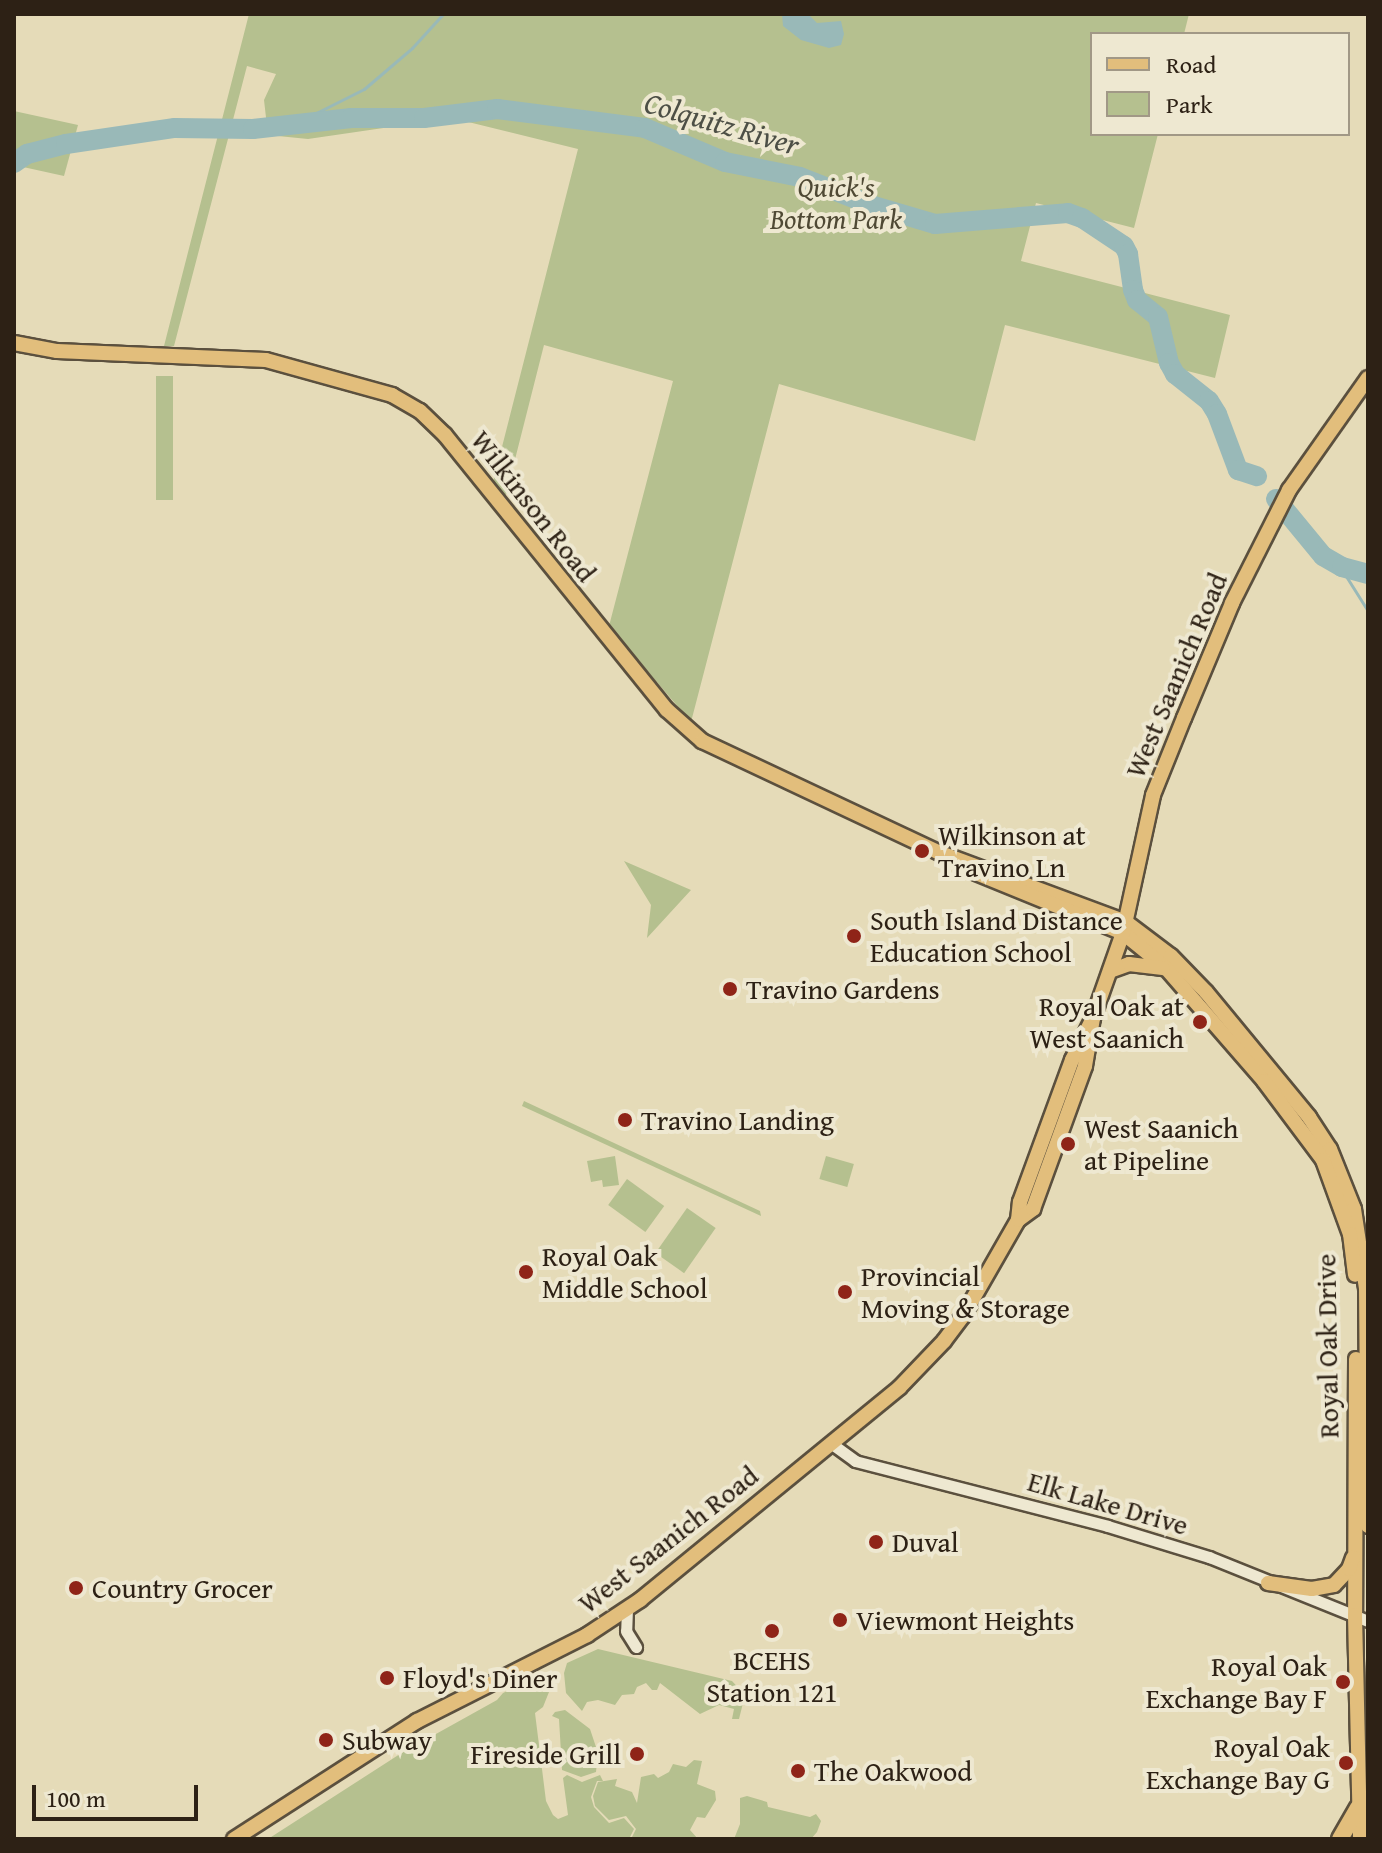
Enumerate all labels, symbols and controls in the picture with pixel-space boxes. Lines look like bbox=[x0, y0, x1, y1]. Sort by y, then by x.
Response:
legend bbox=[1090, 32, 1350, 136]
text: Road bbox=[1166, 47, 1216, 82]
water label: Colquitz River bbox=[641, 84, 803, 162]
text: Park bbox=[1166, 87, 1212, 122]
park label: Quick's Bottom Park bbox=[770, 170, 902, 236]
street label: Wilkinson Road bbox=[464, 423, 604, 589]
street label: West Saanich Road bbox=[1118, 568, 1234, 782]
place label: Wilkinson at Travino Ln bbox=[938, 818, 1086, 884]
marker: Wilkinson at Travino Ln bbox=[913, 842, 931, 860]
place label: South Island Distance Education School bbox=[870, 903, 1123, 969]
marker: South Island Distance Education School bbox=[845, 927, 863, 945]
place label: Travino Gardens bbox=[746, 972, 940, 1006]
marker: Travino Gardens bbox=[721, 980, 739, 998]
place label: Royal Oak at West Saanich bbox=[1030, 989, 1184, 1055]
marker: Royal Oak at West Saanich bbox=[1191, 1013, 1209, 1031]
place label: Travino Landing bbox=[641, 1103, 834, 1137]
marker: Travino Landing bbox=[616, 1111, 634, 1129]
place label: West Saanich at Pipeline bbox=[1084, 1111, 1238, 1177]
marker: West Saanich at Pipeline bbox=[1059, 1135, 1077, 1153]
place label: Royal Oak Middle School bbox=[542, 1239, 708, 1305]
street label: Royal Oak Drive bbox=[1309, 1253, 1345, 1439]
place label: Provincial Moving & Storage bbox=[861, 1259, 1070, 1325]
marker: Royal Oak Middle School bbox=[517, 1263, 535, 1281]
marker: Provincial Moving & Storage bbox=[836, 1283, 854, 1301]
street label: West Saanich Road bbox=[571, 1458, 765, 1620]
street label: Elk Lake Drive bbox=[1024, 1464, 1192, 1542]
place label: Duval bbox=[892, 1525, 959, 1559]
marker: Duval bbox=[867, 1533, 885, 1551]
place label: Country Grocer bbox=[92, 1571, 273, 1605]
marker: Country Grocer bbox=[67, 1579, 85, 1597]
place label: Viewmont Heights bbox=[856, 1603, 1074, 1637]
marker: Viewmont Heights bbox=[831, 1611, 849, 1629]
marker: BCEHS Station 121 bbox=[763, 1622, 781, 1640]
place label: BCEHS Station 121 bbox=[706, 1643, 838, 1709]
place label: Royal Oak Exchange Bay F bbox=[1146, 1649, 1327, 1715]
place label: Floyd's Diner bbox=[403, 1661, 557, 1695]
marker: Floyd's Diner bbox=[378, 1669, 396, 1687]
marker: Royal Oak Exchange Bay F bbox=[1334, 1673, 1352, 1691]
place label: Subway bbox=[342, 1723, 432, 1757]
place label: Royal Oak Exchange Bay G bbox=[1146, 1730, 1330, 1796]
marker: Subway bbox=[317, 1731, 335, 1749]
place label: Fireside Grill bbox=[470, 1737, 621, 1771]
marker: Fireside Grill bbox=[628, 1745, 646, 1763]
place label: The Oakwood bbox=[814, 1754, 972, 1788]
marker: Royal Oak Exchange Bay G bbox=[1337, 1754, 1355, 1772]
marker: The Oakwood bbox=[789, 1762, 807, 1780]
scale bar bbox=[36, 1769, 202, 1819]
text: 100 m bbox=[46, 1781, 106, 1816]

